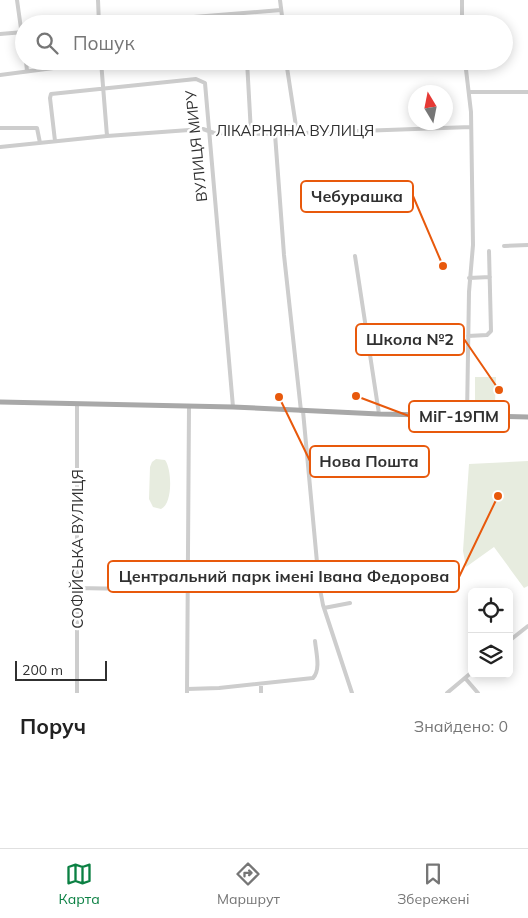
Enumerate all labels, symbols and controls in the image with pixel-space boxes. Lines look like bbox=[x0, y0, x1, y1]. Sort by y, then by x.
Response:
search box bbox=[15, 15, 513, 70]
icon: search bbox=[33, 29, 61, 57]
text: Пошук bbox=[73, 31, 135, 55]
north arrow bbox=[408, 85, 453, 130]
street label: ВУЛИЦЯ МИРУ bbox=[181, 89, 211, 203]
street label: ЛІКАРНЯНА ВУЛИЦЯ bbox=[216, 121, 374, 140]
callout: Чебурашка bbox=[301, 181, 413, 212]
text: Чебурашка bbox=[311, 186, 403, 206]
callout: Школа №2 bbox=[356, 324, 464, 355]
text: Школа №2 bbox=[366, 329, 454, 349]
callout: МіГ-19ПМ bbox=[409, 401, 509, 432]
text: МіГ-19ПМ bbox=[419, 406, 499, 426]
callout: Нова Пошта bbox=[310, 446, 429, 477]
text: Нова Пошта bbox=[319, 451, 419, 471]
street label: СОФІЙСЬКА ВУЛИЦЯ bbox=[68, 469, 87, 629]
callout: Центральний парк імені Івана Федорова bbox=[108, 561, 459, 592]
text: Центральний парк імені Івана Федорова bbox=[119, 566, 449, 586]
map controls bbox=[468, 588, 513, 678]
button: locate bbox=[468, 588, 513, 633]
button: layers bbox=[468, 633, 513, 678]
scale bar bbox=[15, 658, 108, 681]
text: 200 m bbox=[22, 661, 63, 679]
text: Поруч bbox=[20, 713, 86, 739]
text: Знайдено: 0 bbox=[414, 716, 508, 736]
tab: Карта bbox=[59, 860, 100, 908]
tab: Маршрут bbox=[217, 860, 280, 908]
tab: Збережені bbox=[397, 860, 469, 908]

